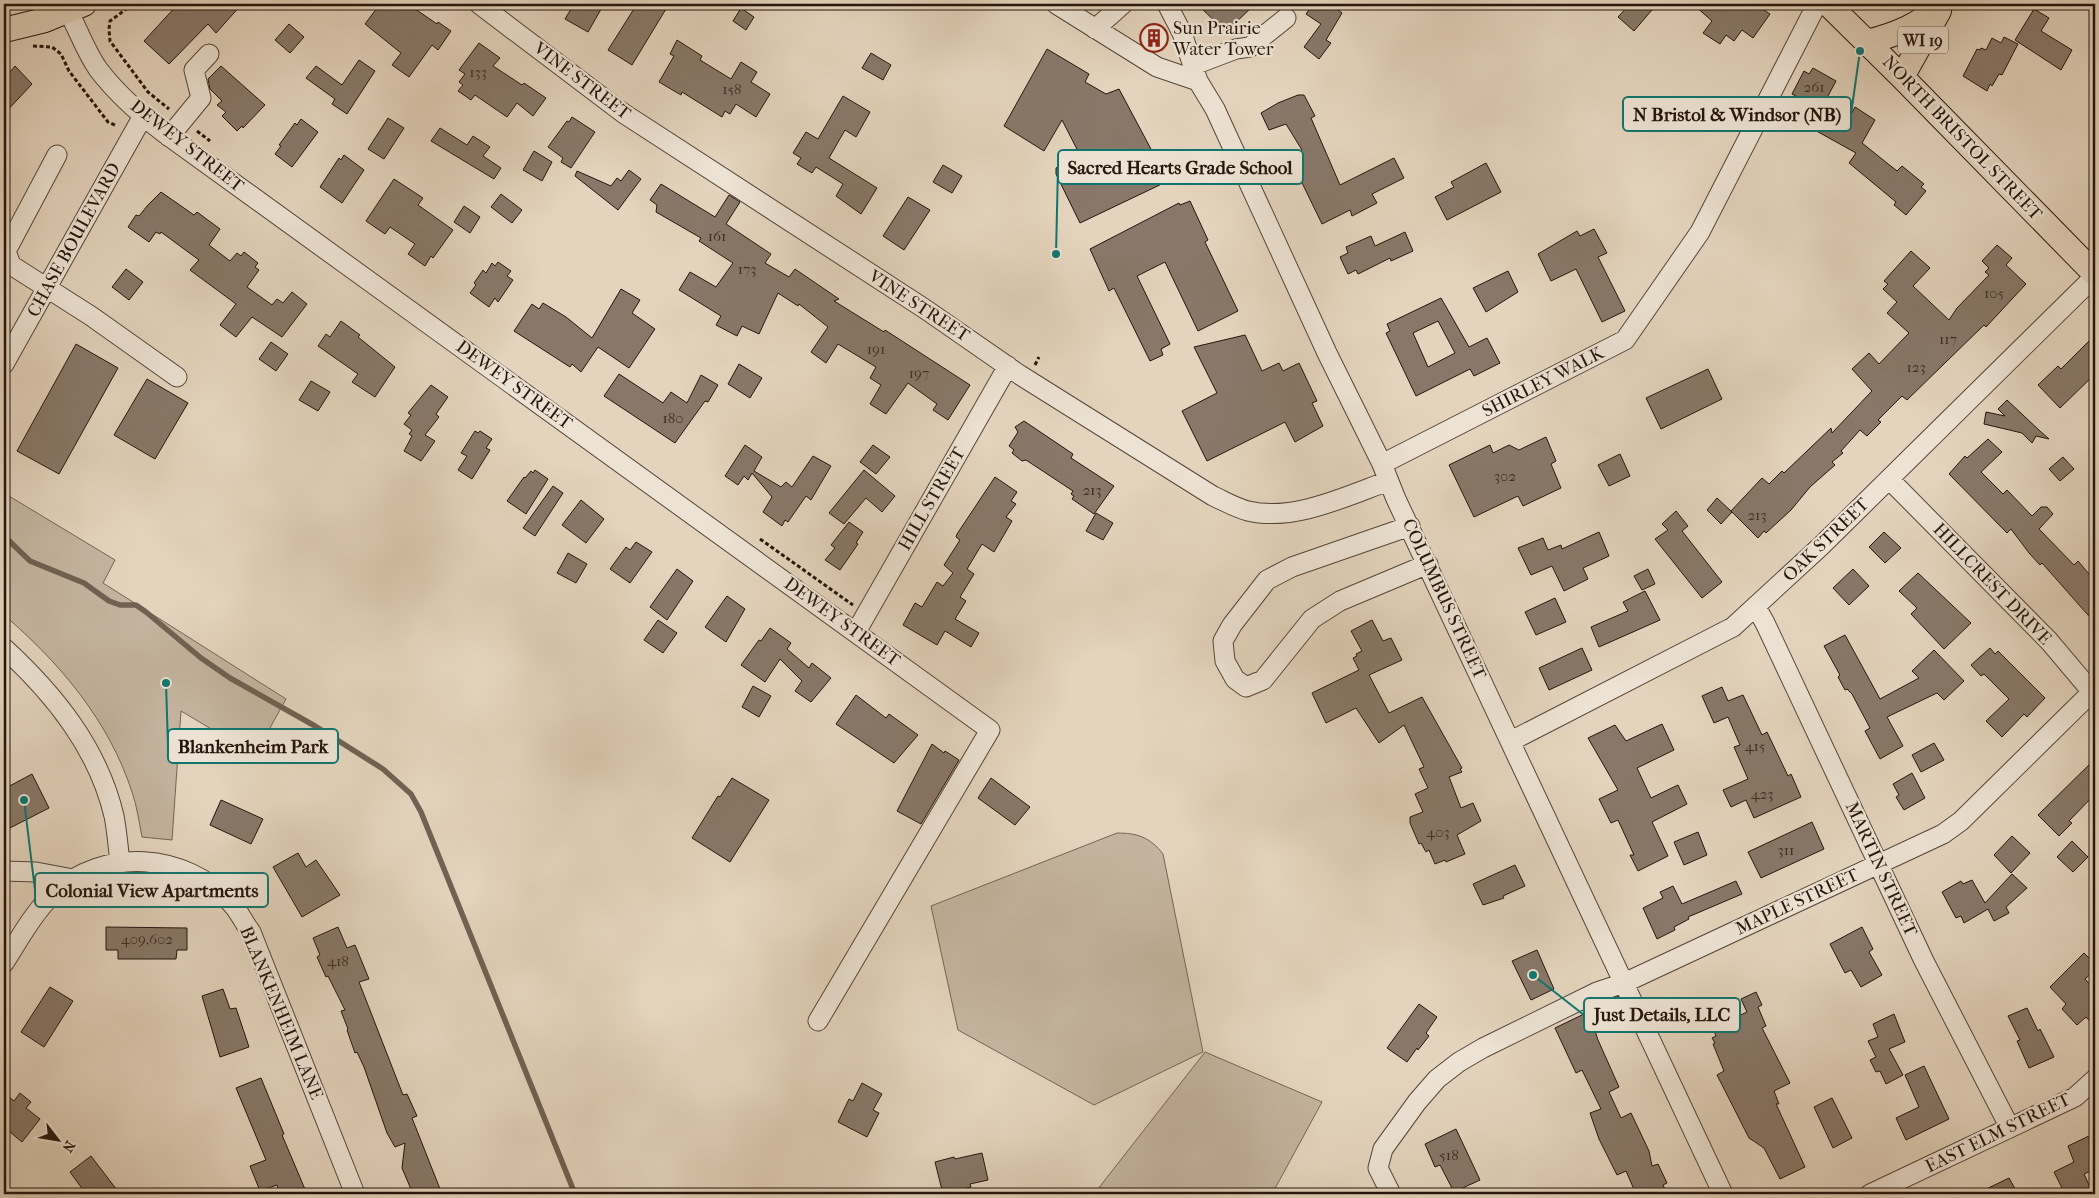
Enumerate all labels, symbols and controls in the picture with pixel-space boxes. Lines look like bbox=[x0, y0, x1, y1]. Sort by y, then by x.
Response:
place label: Sun Prairie Water Tower bbox=[1172, 18, 1274, 60]
building icon: Sun Prairie Water Tower bbox=[1139, 23, 1169, 53]
road number: WI 19 bbox=[1898, 26, 1948, 54]
street label: VINE STREET bbox=[529, 37, 635, 125]
street label: NORTH BRISTOL STREET bbox=[1878, 51, 2047, 225]
house number: 133 bbox=[469, 63, 487, 81]
house number: 261 bbox=[1803, 78, 1825, 96]
house number: 158 bbox=[722, 80, 742, 98]
street label: DEWEY STREET bbox=[126, 95, 248, 197]
callout: N Bristol & Windsor (NB) bbox=[1623, 97, 1851, 131]
text: N Bristol & Windsor (NB) bbox=[1633, 104, 1841, 126]
callout: Sacred Hearts Grade School bbox=[1058, 150, 1303, 184]
text: Sacred Hearts Grade School bbox=[1067, 157, 1293, 179]
street label: CHASE BOULEVARD bbox=[23, 159, 125, 321]
house number: 161 bbox=[708, 227, 726, 245]
house number: 173 bbox=[738, 260, 756, 278]
street label: VINE STREET bbox=[864, 265, 974, 347]
house number: 105 bbox=[1984, 284, 2004, 302]
house number: 117 bbox=[1939, 330, 1957, 348]
street label: DEWEY STREET bbox=[452, 336, 577, 435]
house number: 191 bbox=[867, 340, 885, 358]
street label: SHIRLEY WALK bbox=[1479, 342, 1608, 422]
house number: 123 bbox=[1906, 358, 1926, 376]
house number: 197 bbox=[909, 364, 929, 382]
house number: 180 bbox=[662, 409, 684, 427]
street label: HILL STREET bbox=[894, 443, 970, 554]
house number: 302 bbox=[1494, 467, 1516, 485]
house number: 213 bbox=[1082, 481, 1102, 499]
street label: OAK STREET bbox=[1779, 493, 1874, 586]
house number: 213 bbox=[1747, 506, 1767, 524]
street label: COLUMBUS STREET bbox=[1398, 515, 1491, 683]
street label: HILLCREST DRIVE bbox=[1929, 519, 2055, 649]
street label: DEWEY STREET bbox=[780, 573, 905, 672]
callout: Blankenheim Park bbox=[168, 729, 338, 763]
text: Blankenheim Park bbox=[178, 736, 330, 758]
house number: 415 bbox=[1745, 737, 1765, 755]
house number: 423 bbox=[1751, 785, 1773, 803]
street label: MARTIN STREET bbox=[1841, 798, 1922, 940]
house number: 403 bbox=[1426, 823, 1450, 841]
house number: 311 bbox=[1778, 841, 1794, 859]
street label: MAPLE STREET bbox=[1732, 864, 1863, 940]
callout: Colonial View Apartments bbox=[35, 873, 268, 907]
text: Colonial View Apartments bbox=[45, 880, 259, 902]
street label: BLANKENHEIM LANE bbox=[235, 923, 327, 1103]
house number: 409,602 bbox=[121, 930, 173, 948]
house number: 418 bbox=[327, 952, 349, 970]
callout: Just Details, LLC bbox=[1584, 998, 1740, 1032]
text: Just Details, LLC bbox=[1592, 1004, 1730, 1026]
street label: EAST ELM STREET bbox=[1922, 1088, 2075, 1177]
north arrow bbox=[32, 1116, 82, 1166]
text: N bbox=[58, 1138, 79, 1156]
house number: 518 bbox=[1439, 1146, 1459, 1164]

